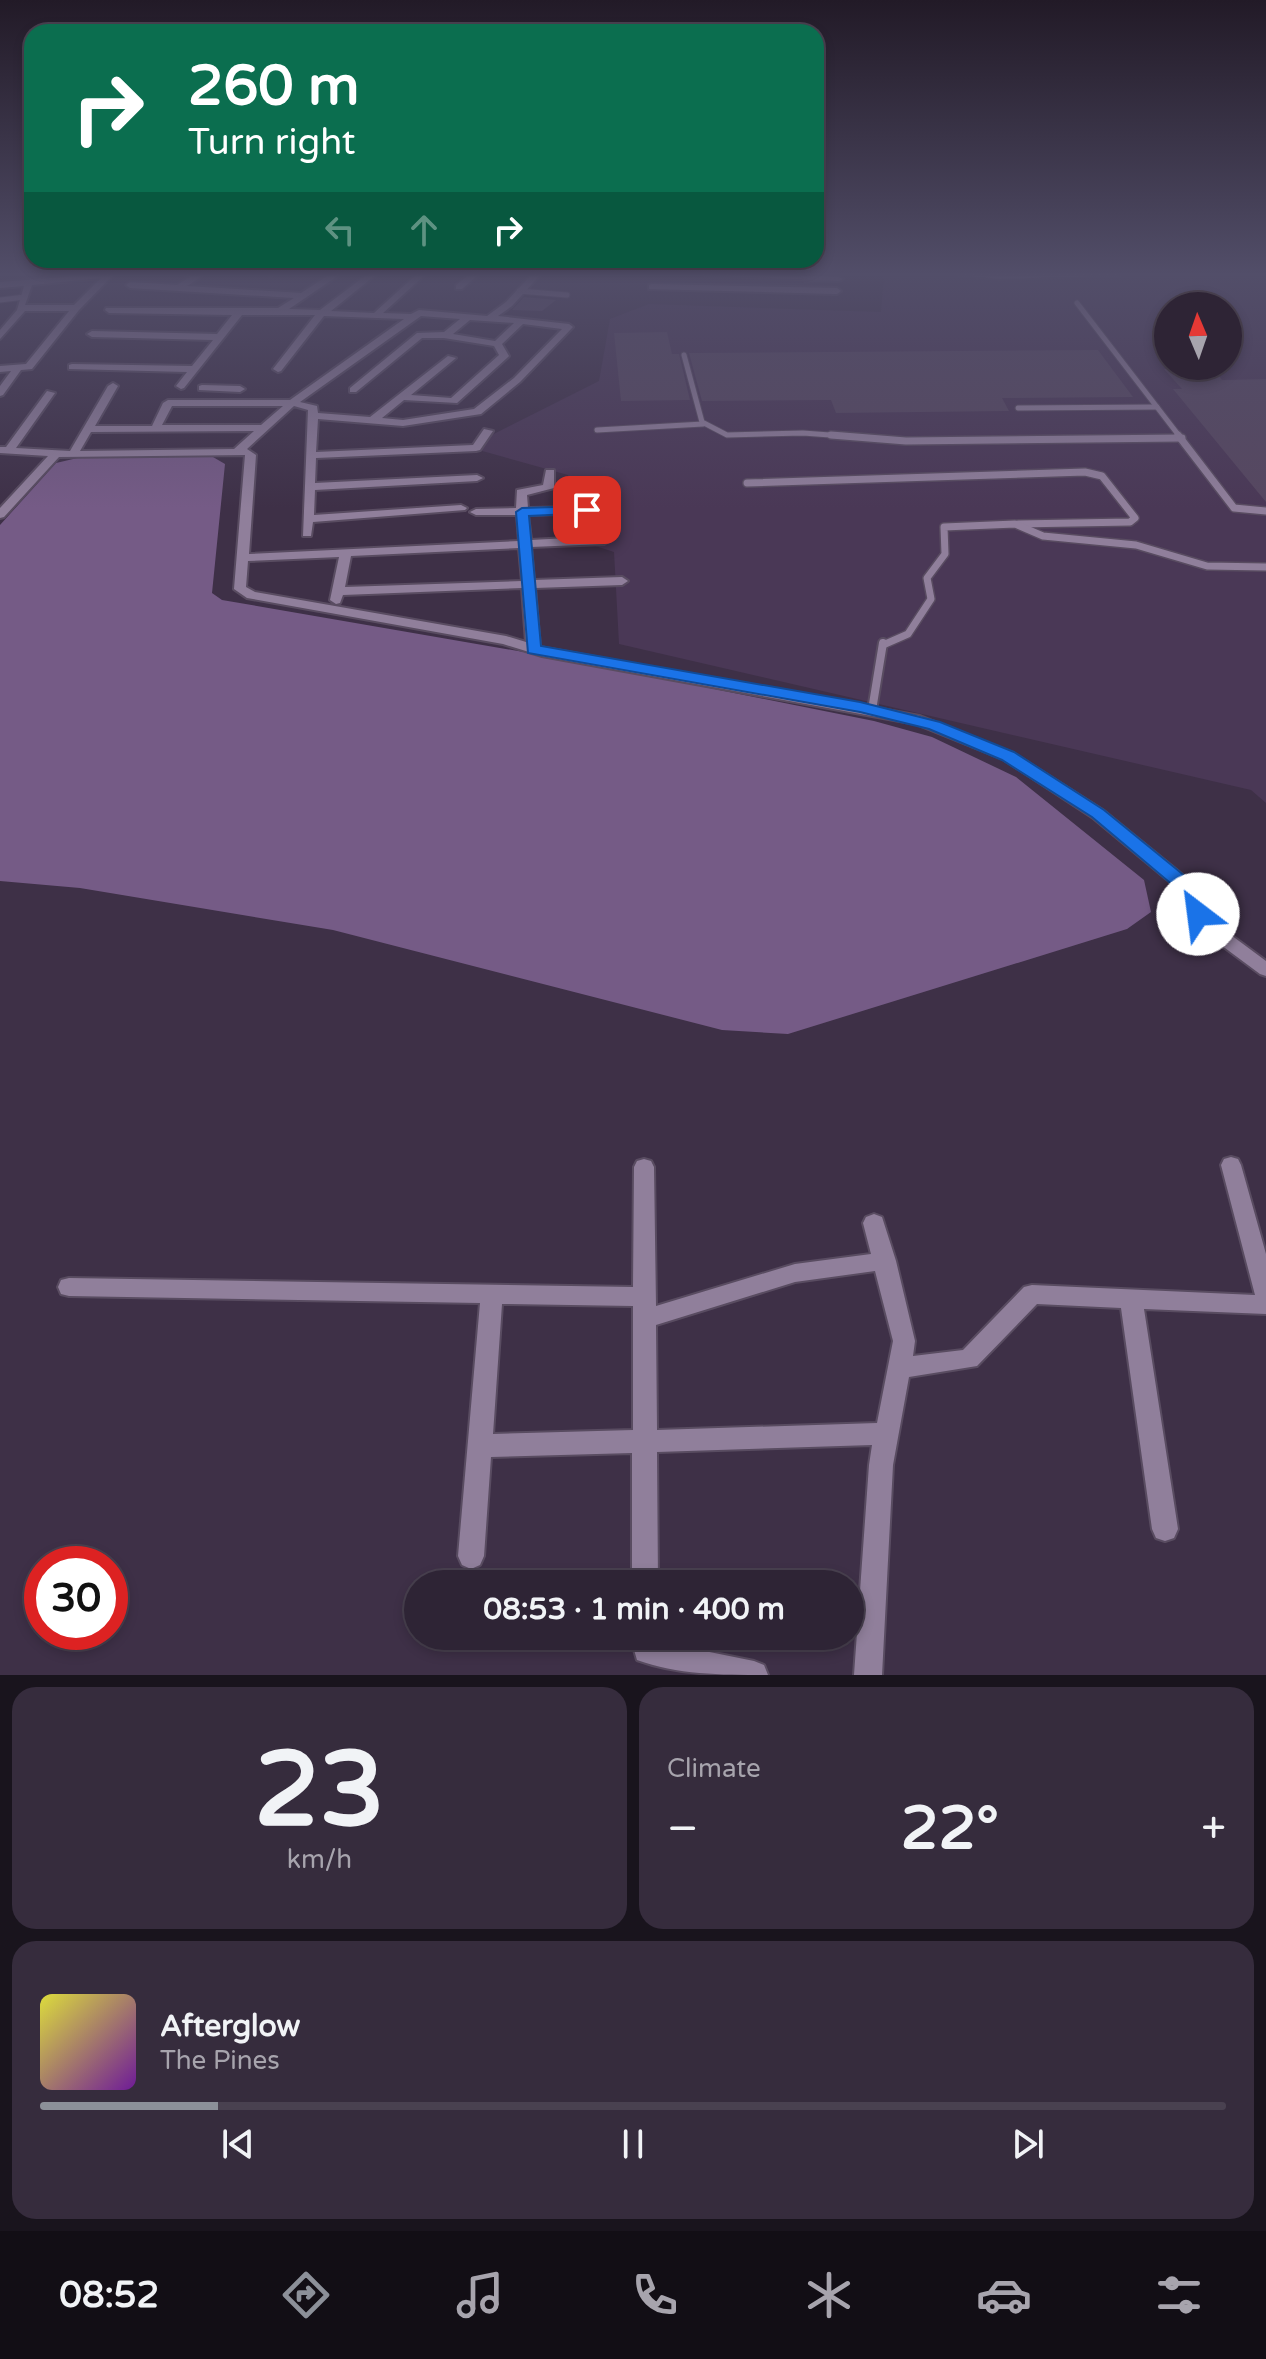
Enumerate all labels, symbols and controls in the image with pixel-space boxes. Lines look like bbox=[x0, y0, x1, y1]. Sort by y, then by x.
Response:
text: 260 m bbox=[188, 53, 359, 120]
icon: right bbox=[56, 56, 160, 160]
text: Turn right bbox=[188, 121, 355, 164]
icon: left bbox=[318, 208, 362, 252]
icon: ahead bbox=[402, 208, 446, 252]
icon: right bbox=[486, 208, 530, 252]
north arrow bbox=[1154, 292, 1242, 380]
map controls bbox=[1154, 292, 1242, 380]
pin bbox=[553, 476, 621, 544]
icon: arrive bbox=[565, 488, 609, 532]
position arrow bbox=[1156, 872, 1240, 956]
speed limit sign: 30 bbox=[24, 1546, 128, 1650]
text: 08:53 · 1 min · 400 m bbox=[483, 1591, 785, 1628]
text: 23 bbox=[254, 1729, 385, 1854]
text: Climate bbox=[667, 1753, 761, 1784]
text: 22° bbox=[901, 1793, 999, 1865]
text: − bbox=[667, 1803, 698, 1856]
text: + bbox=[1201, 1803, 1226, 1856]
text: km/h bbox=[287, 1844, 352, 1875]
text: Afterglow bbox=[160, 2008, 300, 2045]
text: The Pines bbox=[160, 2045, 280, 2076]
icon: previous bbox=[216, 2122, 260, 2166]
icon: pause bbox=[611, 2122, 655, 2166]
icon: next bbox=[1006, 2122, 1050, 2166]
icon: directions bbox=[278, 2267, 334, 2323]
icon: music bbox=[452, 2267, 508, 2323]
icon: phone bbox=[627, 2267, 683, 2323]
icon: climate bbox=[801, 2267, 857, 2323]
icon: car bbox=[976, 2267, 1032, 2323]
icon: filters bbox=[1151, 2267, 1207, 2323]
text: 08:52 bbox=[59, 2274, 159, 2317]

